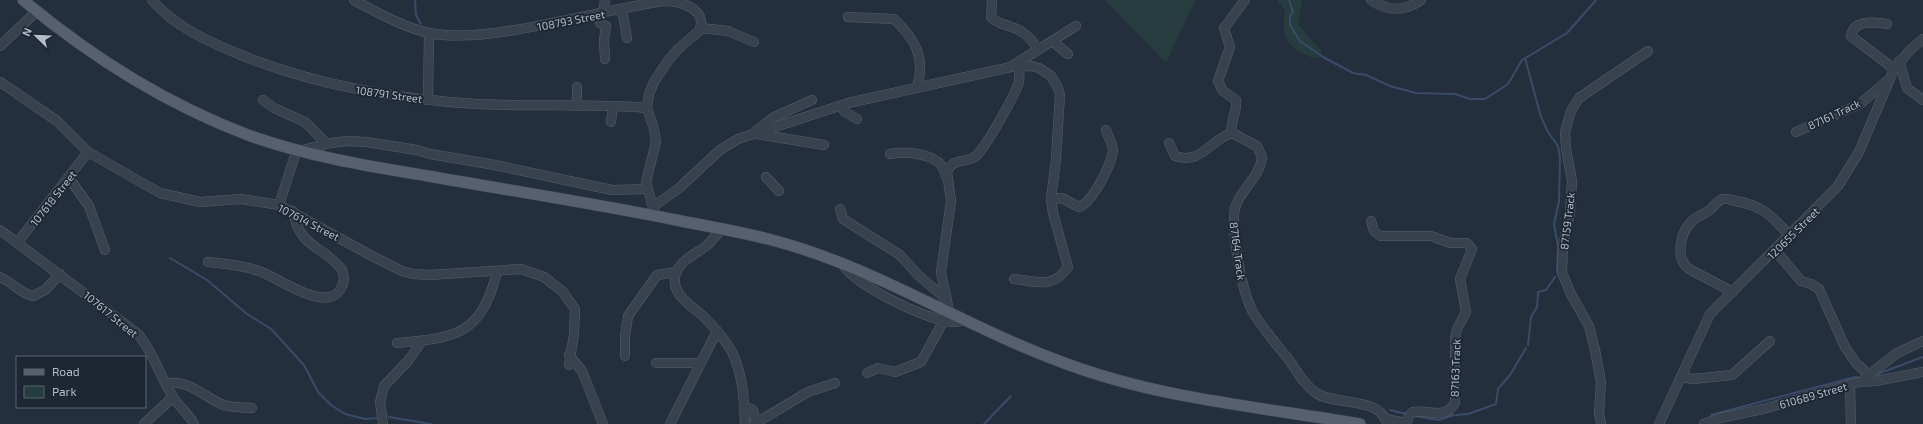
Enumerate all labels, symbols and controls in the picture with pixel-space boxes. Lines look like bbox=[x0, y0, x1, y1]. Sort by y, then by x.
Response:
street label: 108793 Street bbox=[536, 7, 606, 33]
north arrow bbox=[16, 16, 56, 56]
text: N bbox=[19, 26, 34, 38]
street label: 108791 Street bbox=[355, 83, 423, 105]
street label: 87161 Track bbox=[1806, 96, 1863, 132]
street label: 107618 Street bbox=[27, 168, 79, 228]
street label: 87159 Track bbox=[1557, 191, 1577, 251]
street label: 107614 Street bbox=[276, 201, 342, 243]
street label: 120655 Street bbox=[1764, 204, 1822, 262]
street label: 87164 Track bbox=[1227, 221, 1249, 281]
street label: 107617 Street bbox=[81, 288, 141, 340]
street label: 87163 Track bbox=[1447, 338, 1463, 397]
legend bbox=[16, 356, 146, 408]
text: Road bbox=[52, 364, 80, 378]
street label: 610689 Street bbox=[1778, 379, 1848, 411]
text: Park bbox=[52, 384, 77, 398]

